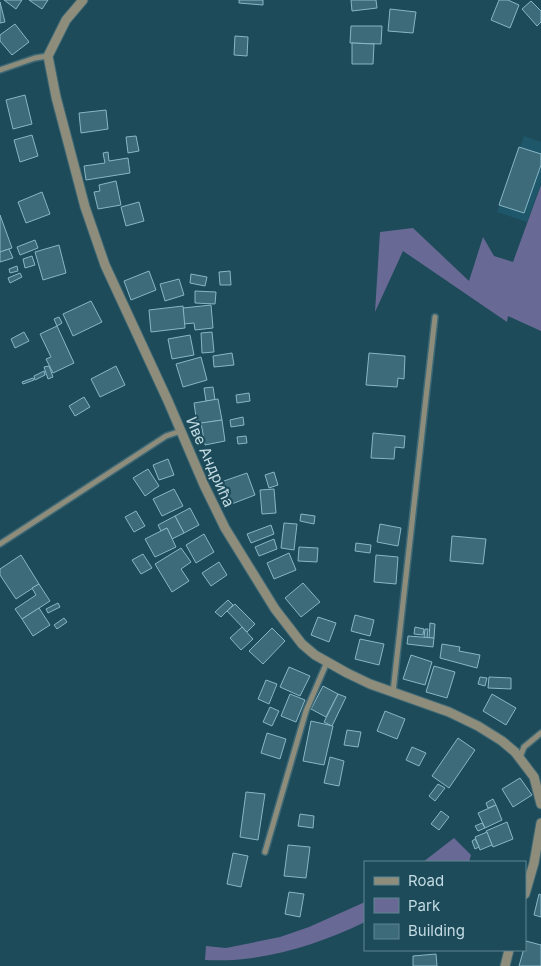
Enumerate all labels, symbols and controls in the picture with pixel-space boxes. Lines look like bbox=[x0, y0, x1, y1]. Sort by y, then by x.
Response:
street label: Иве Андрића bbox=[182, 414, 239, 510]
legend bbox=[364, 861, 526, 951]
text: Road bbox=[408, 871, 444, 890]
text: Park bbox=[408, 896, 441, 915]
text: Building bbox=[408, 921, 465, 940]

